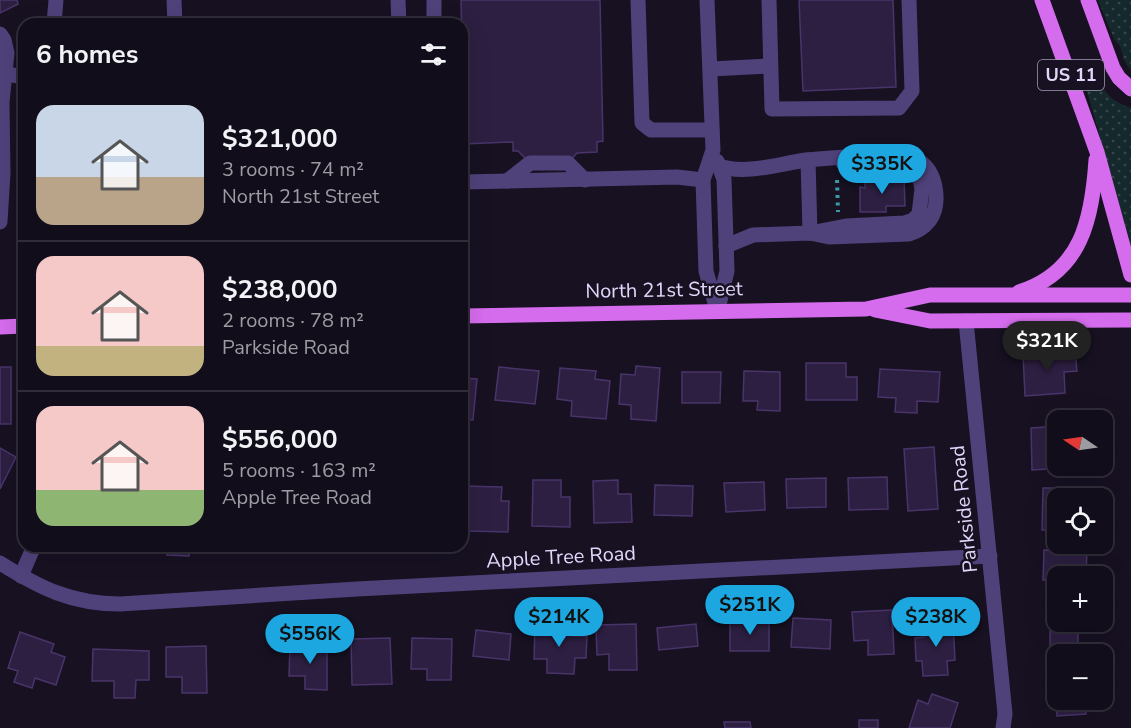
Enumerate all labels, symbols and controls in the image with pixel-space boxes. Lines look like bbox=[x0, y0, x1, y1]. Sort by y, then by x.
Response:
text: 6 homes bbox=[36, 37, 138, 72]
icon: filters bbox=[417, 38, 450, 71]
road number: US 11 bbox=[1038, 60, 1104, 90]
text: $321,000 bbox=[222, 121, 338, 156]
icon: home bbox=[84, 129, 156, 201]
pin: $335K bbox=[840, 144, 924, 195]
text: $335K bbox=[851, 150, 913, 177]
text: 3 rooms · 74 m² bbox=[222, 156, 364, 183]
text: North 21st Street bbox=[222, 183, 379, 210]
text: $238,000 bbox=[222, 272, 338, 307]
street label: North 21st Street bbox=[585, 275, 744, 305]
icon: home bbox=[84, 280, 156, 352]
text: 2 rooms · 78 m² bbox=[222, 307, 364, 334]
pin: $321K bbox=[1005, 321, 1089, 372]
text: $321K bbox=[1016, 327, 1078, 354]
text: Parkside Road bbox=[222, 334, 350, 361]
north arrow bbox=[1047, 410, 1113, 476]
map controls bbox=[1047, 410, 1113, 710]
text: $556,000 bbox=[222, 422, 338, 457]
icon: home bbox=[84, 430, 156, 502]
street label: Parkside Road bbox=[944, 444, 984, 574]
text: 5 rooms · 163 m² bbox=[222, 457, 376, 484]
text: Apple Tree Road bbox=[222, 484, 372, 511]
button: locate bbox=[1047, 488, 1113, 554]
street label: Apple Tree Road bbox=[485, 540, 637, 574]
button: + bbox=[1047, 566, 1113, 632]
pin: $251K bbox=[708, 585, 792, 636]
text: $251K bbox=[719, 591, 781, 618]
pin: $214K bbox=[517, 597, 601, 648]
pin: $238K bbox=[894, 597, 978, 648]
text: $214K bbox=[528, 603, 590, 630]
text: $238K bbox=[905, 603, 967, 630]
pin: $556K bbox=[268, 614, 352, 665]
text: $556K bbox=[279, 620, 341, 647]
button: − bbox=[1047, 644, 1113, 710]

